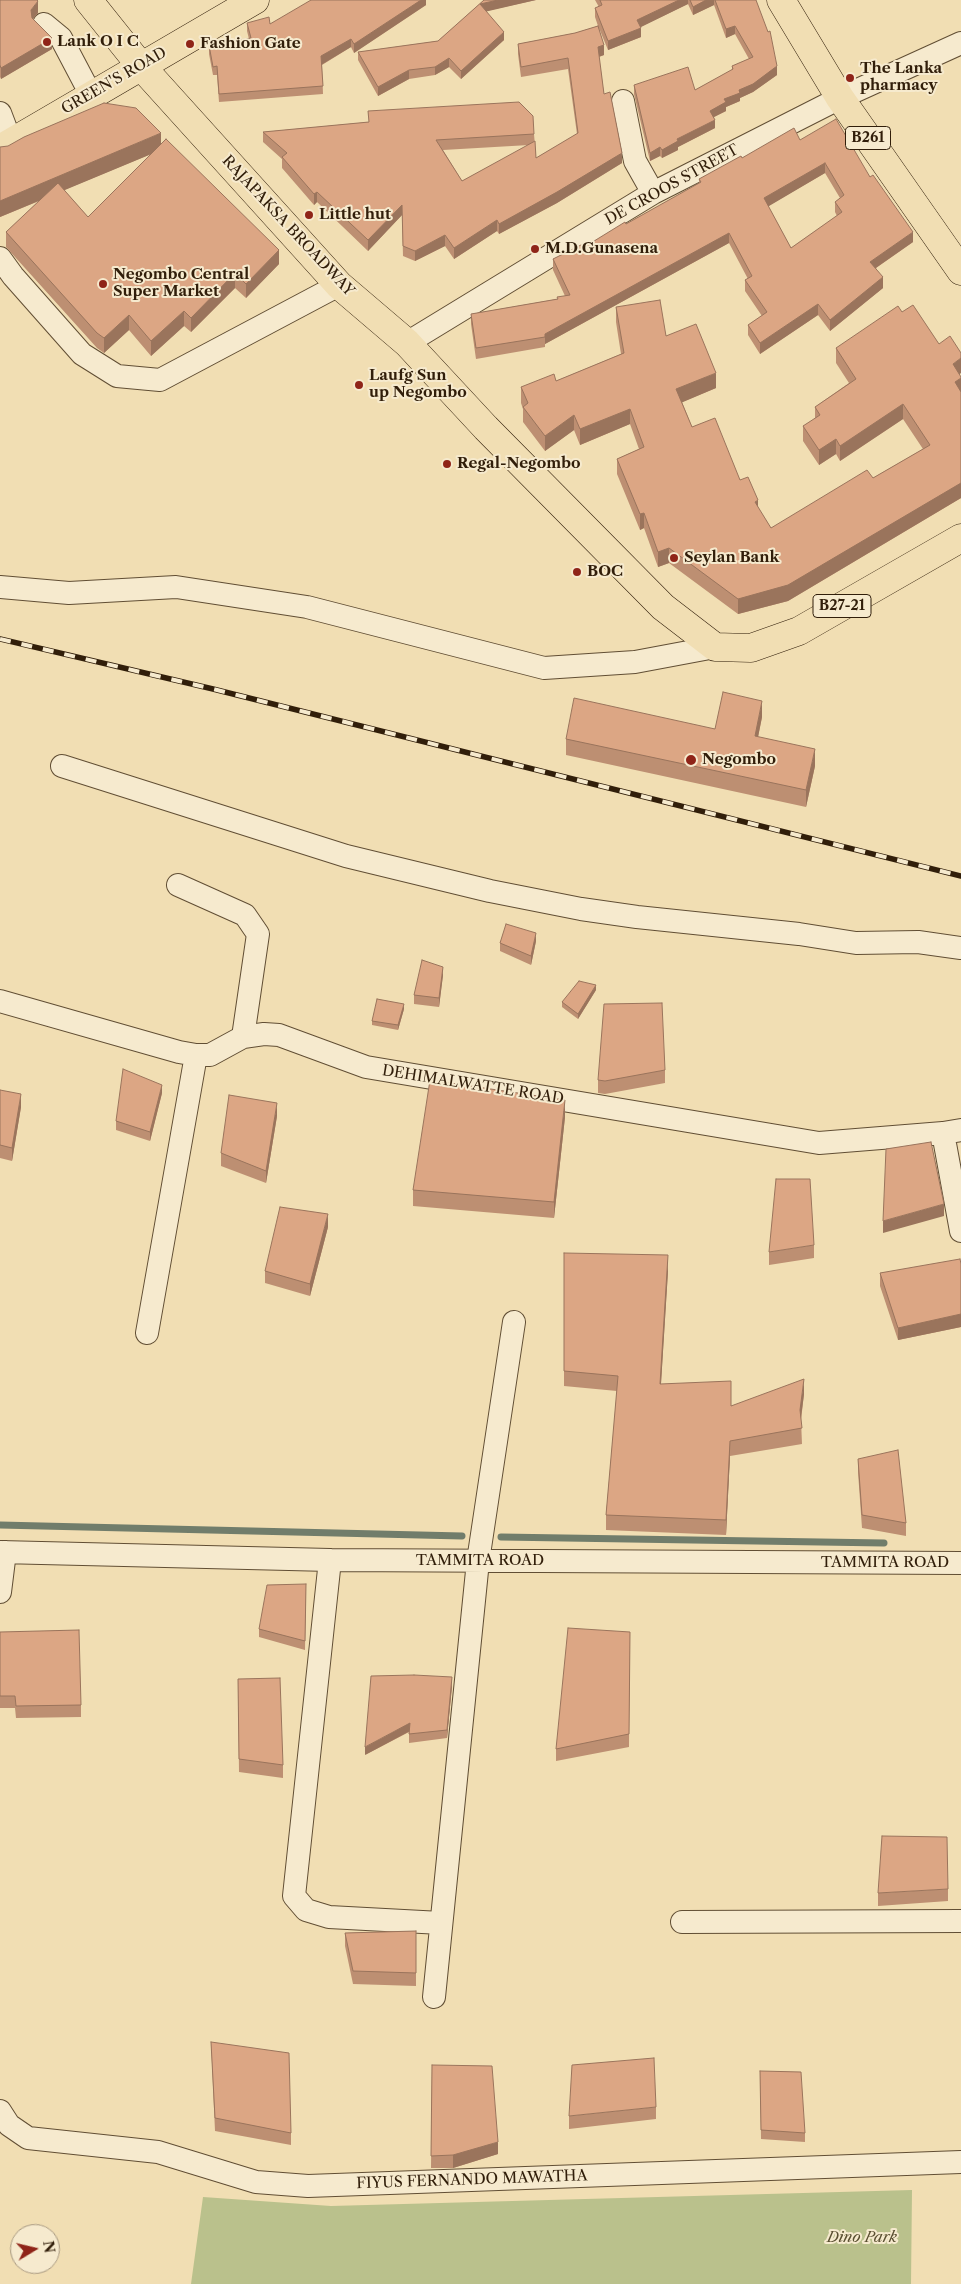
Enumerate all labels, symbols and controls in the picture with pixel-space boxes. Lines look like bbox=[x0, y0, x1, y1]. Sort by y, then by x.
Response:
place label: Lank O I C bbox=[57, 33, 139, 51]
place label: Fashion Gate bbox=[200, 35, 301, 53]
marker: Lank O I C bbox=[41, 36, 53, 48]
marker: Fashion Gate bbox=[184, 38, 196, 50]
street label: GREEN'S ROAD bbox=[58, 44, 170, 118]
place label: The Lanka pharmacy bbox=[860, 60, 942, 95]
marker: The Lanka pharmacy bbox=[844, 72, 856, 84]
road number: B261 bbox=[846, 126, 890, 150]
street label: DE CROOS STREET bbox=[602, 141, 742, 229]
street label: RAJAPAKSA BROADWAY bbox=[218, 152, 358, 300]
place label: Little hut bbox=[319, 206, 391, 224]
marker: Little hut bbox=[303, 209, 315, 221]
place label: M.D.Gunasena bbox=[545, 240, 658, 258]
marker: M.D.Gunasena bbox=[529, 243, 541, 255]
place label: Negombo Central Super Market bbox=[113, 266, 249, 301]
marker: Negombo Central Super Market bbox=[97, 278, 109, 290]
place label: Laufg Sun up Negombo bbox=[369, 367, 467, 402]
marker: Laufg Sun up Negombo bbox=[353, 379, 365, 391]
place label: Regal-Negombo bbox=[457, 455, 580, 473]
marker: Regal-Negombo bbox=[441, 458, 453, 470]
place label: Seylan Bank bbox=[684, 549, 779, 567]
marker: Seylan Bank bbox=[668, 552, 680, 564]
place label: BOC bbox=[587, 563, 623, 581]
marker: BOC bbox=[571, 566, 583, 578]
road number: B27-21 bbox=[813, 594, 871, 618]
place label: Negombo bbox=[702, 751, 776, 769]
marker: Negombo bbox=[684, 753, 698, 767]
street label: DEHIMALWATTE ROAD bbox=[381, 1062, 565, 1108]
street label: TAMMITA ROAD bbox=[416, 1552, 544, 1570]
street label: TAMMITA ROAD bbox=[821, 1554, 949, 1572]
street label: FIYUS FERNANDO MAWATHA bbox=[356, 2167, 588, 2193]
north arrow bbox=[10, 2224, 60, 2274]
park label: Dino Park bbox=[827, 2229, 897, 2247]
text: N bbox=[39, 2239, 59, 2254]

